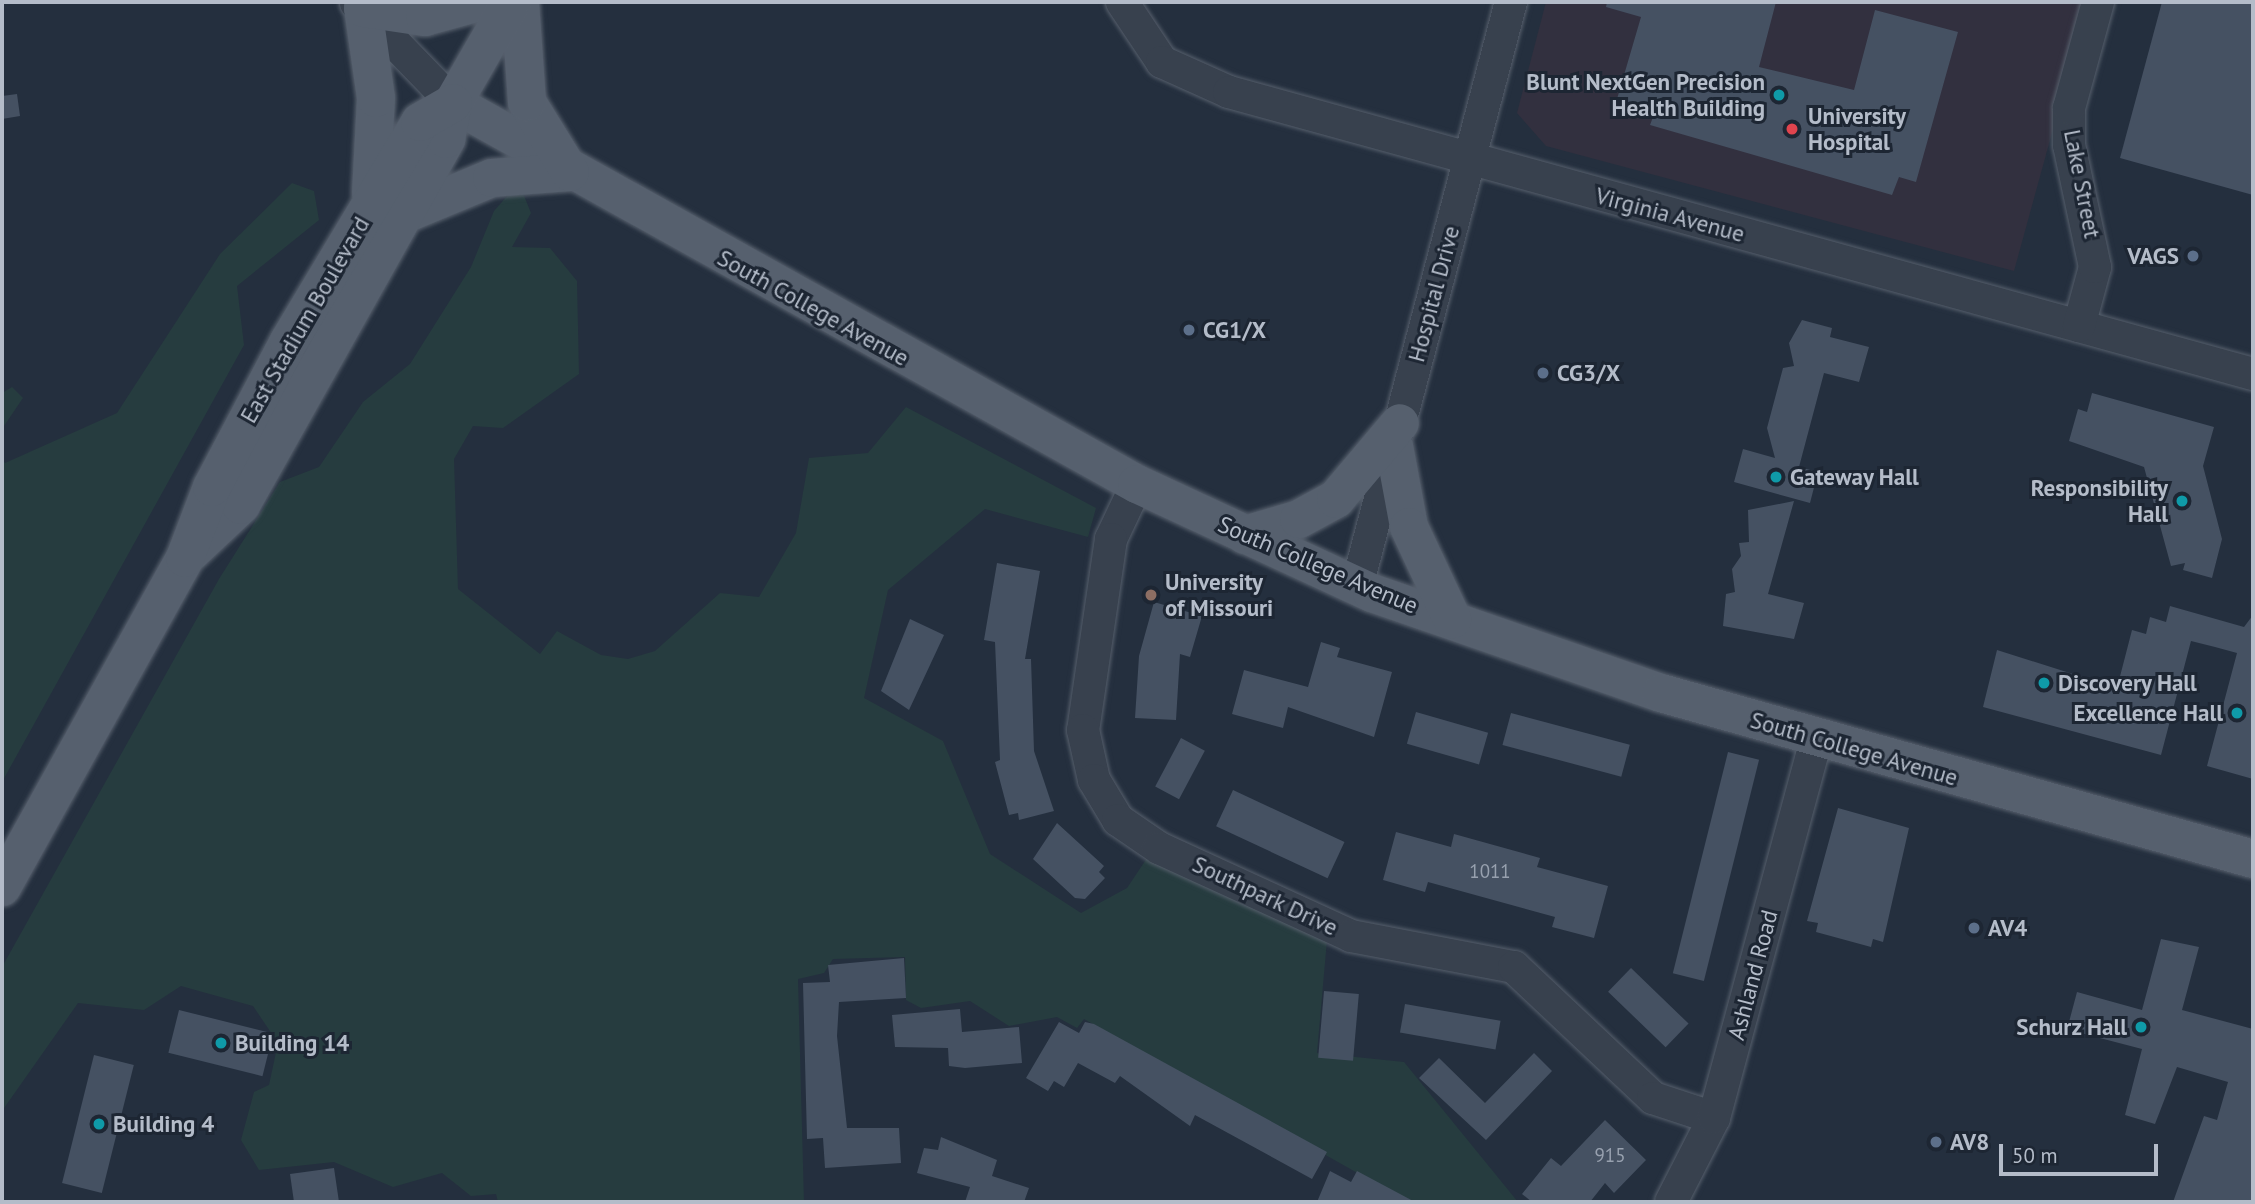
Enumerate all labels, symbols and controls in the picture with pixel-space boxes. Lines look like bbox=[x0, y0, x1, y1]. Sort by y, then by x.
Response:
place label: Blunt NextGen Precision Health Building bbox=[1526, 68, 1765, 122]
marker: Blunt NextGen Precision Health Building bbox=[1771, 87, 1787, 103]
place label: University Hospital bbox=[1808, 102, 1906, 156]
marker: University Hospital bbox=[1782, 119, 1802, 139]
street label: Lake Street bbox=[2058, 127, 2106, 241]
street label: Virginia Avenue bbox=[1592, 182, 1748, 248]
street label: East Stadium Boulevard bbox=[235, 212, 375, 428]
street label: Hospital Drive bbox=[1403, 223, 1465, 365]
place label: VAGS bbox=[2127, 242, 2179, 270]
street label: South College Avenue bbox=[712, 244, 914, 372]
marker: VAGS bbox=[2185, 248, 2201, 264]
place label: CG1/X bbox=[1203, 316, 1266, 344]
marker: CG1/X bbox=[1181, 322, 1197, 338]
place label: CG3/X bbox=[1557, 359, 1620, 387]
marker: CG3/X bbox=[1535, 365, 1551, 381]
place label: Gateway Hall bbox=[1790, 463, 1920, 491]
marker: Gateway Hall bbox=[1768, 469, 1784, 485]
place label: Responsibility Hall bbox=[2031, 474, 2168, 528]
marker: Responsibility Hall bbox=[2174, 493, 2190, 509]
street label: South College Avenue bbox=[1214, 510, 1422, 620]
place label: University of Missouri bbox=[1165, 568, 1273, 622]
marker: University of Missouri bbox=[1143, 587, 1159, 603]
place label: Discovery Hall bbox=[2058, 669, 2198, 697]
marker: Discovery Hall bbox=[2036, 675, 2052, 691]
place label: Excellence Hall bbox=[2074, 699, 2223, 727]
marker: Excellence Hall bbox=[2229, 705, 2245, 721]
street label: South College Avenue bbox=[1747, 706, 1961, 792]
street label: Southpark Drive bbox=[1188, 850, 1342, 942]
house number: 1011 bbox=[1469, 861, 1511, 883]
street label: Ashland Road bbox=[1722, 907, 1784, 1043]
place label: AV4 bbox=[1988, 914, 2027, 942]
marker: AV4 bbox=[1966, 920, 1982, 936]
place label: Schurz Hall bbox=[2016, 1013, 2127, 1041]
marker: Schurz Hall bbox=[2133, 1019, 2149, 1035]
place label: Building 14 bbox=[235, 1029, 349, 1057]
marker: Building 14 bbox=[213, 1035, 229, 1051]
place label: Building 4 bbox=[113, 1110, 214, 1138]
marker: Building 4 bbox=[91, 1116, 107, 1132]
place label: AV8 bbox=[1950, 1128, 1989, 1156]
scale bar bbox=[2003, 1130, 2162, 1174]
marker: AV8 bbox=[1928, 1134, 1944, 1150]
text: 50 m bbox=[2012, 1142, 2058, 1169]
house number: 915 bbox=[1594, 1145, 1626, 1167]

